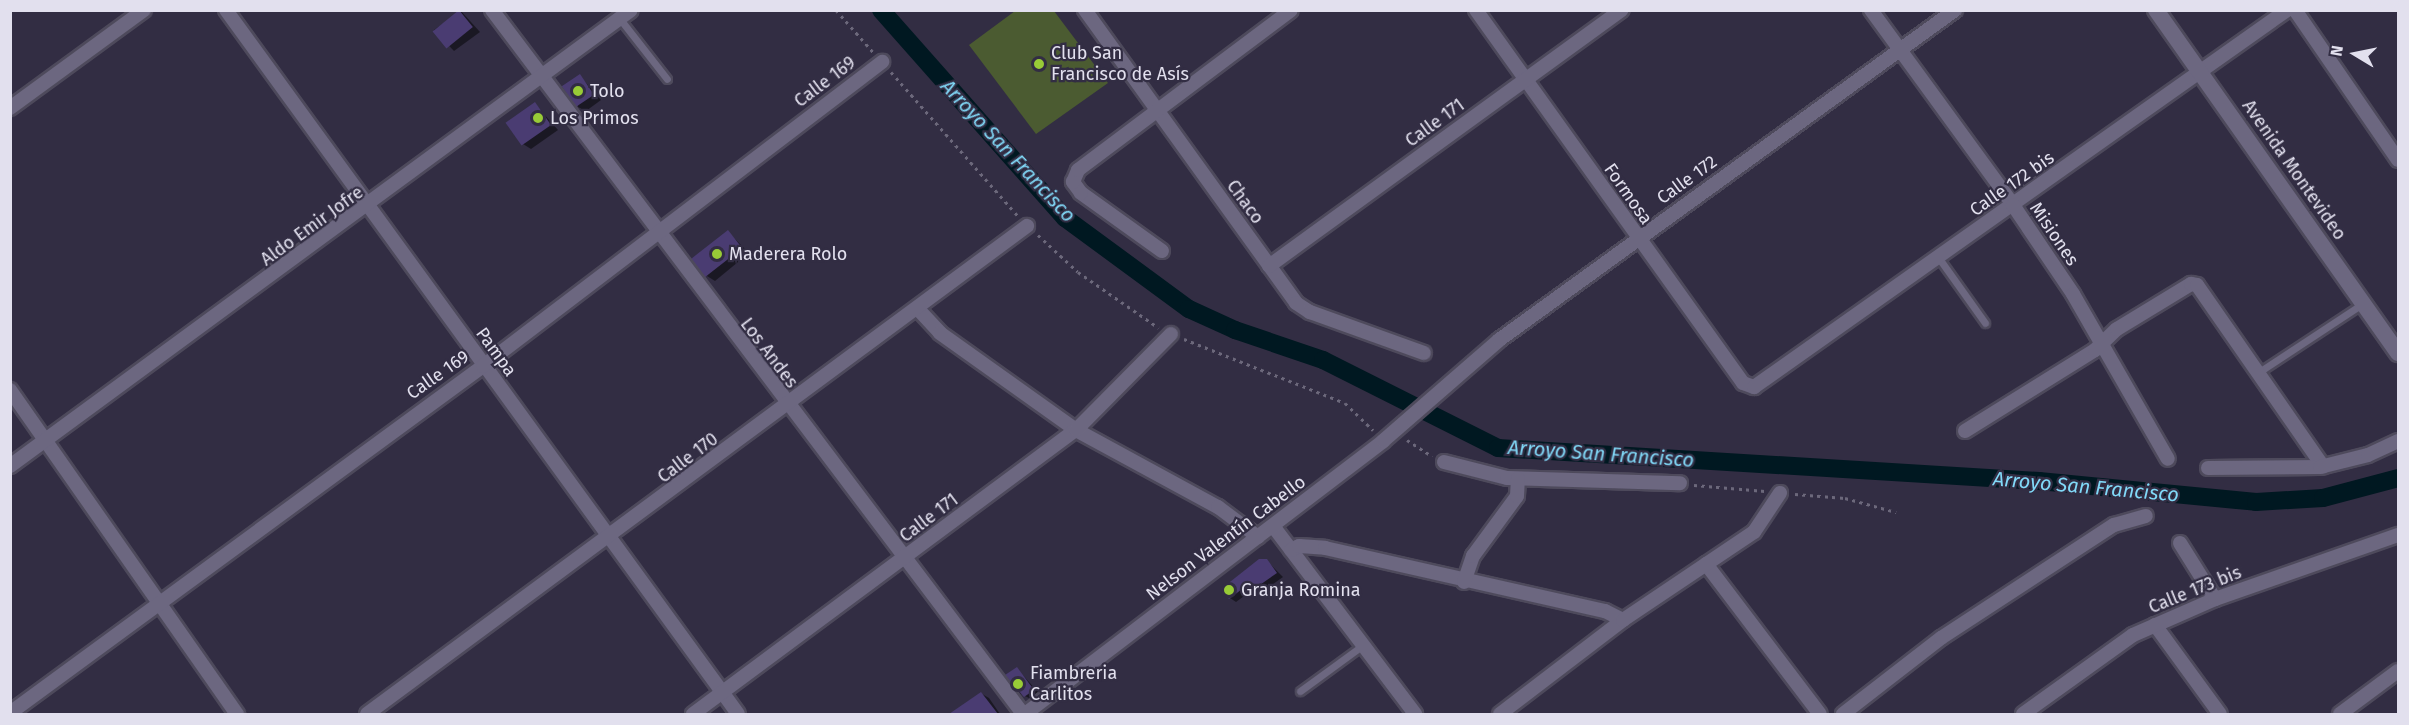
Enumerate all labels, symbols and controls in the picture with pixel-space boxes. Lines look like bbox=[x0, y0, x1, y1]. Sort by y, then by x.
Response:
north arrow bbox=[2325, 24, 2385, 84]
place label: Club San Francisco de Asís bbox=[1051, 43, 1189, 86]
text: N bbox=[2327, 44, 2347, 58]
street label: Calle 169 bbox=[790, 52, 860, 112]
marker: Club San Francisco de Asís bbox=[1032, 57, 1046, 71]
water label: Arroyo San Francisco bbox=[936, 75, 1080, 227]
place label: Tolo bbox=[590, 80, 625, 102]
marker: Tolo bbox=[571, 84, 585, 98]
street label: Calle 171 bbox=[1401, 94, 1469, 152]
street label: Avenida Montevideo bbox=[2238, 96, 2350, 244]
place label: Los Primos bbox=[550, 107, 639, 129]
marker: Los Primos bbox=[531, 111, 545, 125]
street label: Calle 172 bis bbox=[1966, 147, 2058, 221]
street label: Calle 172 bbox=[1653, 151, 1721, 209]
street label: Formosa bbox=[1599, 159, 1657, 229]
street label: Chaco bbox=[1222, 176, 1268, 228]
street label: Aldo Emir Jofre bbox=[257, 182, 367, 270]
street label: Misiones bbox=[2025, 198, 2083, 270]
place label: Maderera Rolo bbox=[729, 243, 847, 265]
marker: Maderera Rolo bbox=[710, 247, 724, 261]
street label: Los Andes bbox=[736, 314, 802, 392]
street label: Pampa bbox=[471, 323, 521, 381]
street label: Calle 169 bbox=[403, 346, 473, 404]
street label: Calle 170 bbox=[653, 428, 723, 488]
water label: Arroyo San Francisco bbox=[1507, 436, 1695, 472]
water label: Arroyo San Francisco bbox=[1992, 467, 2180, 507]
street label: Nelson Valentín Cabello bbox=[1142, 471, 1310, 605]
street label: Calle 171 bbox=[895, 489, 963, 547]
street label: Calle 173 bis bbox=[2145, 562, 2245, 618]
place label: Granja Romina bbox=[1241, 579, 1361, 601]
marker: Granja Romina bbox=[1222, 583, 1236, 597]
place label: Fiambreria Carlitos bbox=[1030, 663, 1117, 706]
marker: Fiambreria Carlitos bbox=[1011, 677, 1025, 691]

